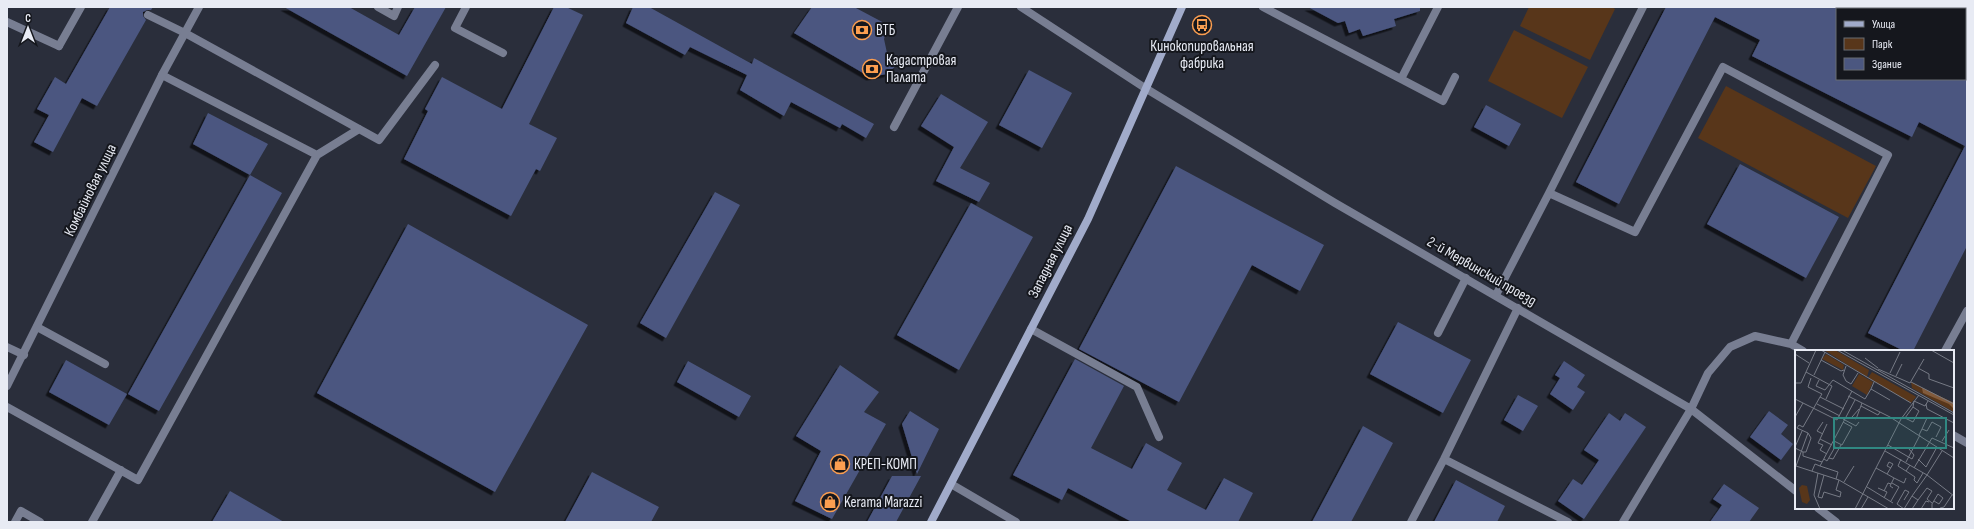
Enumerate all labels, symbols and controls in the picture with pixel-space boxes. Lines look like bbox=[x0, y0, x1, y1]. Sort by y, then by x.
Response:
north arrow bbox=[8, 8, 48, 48]
legend bbox=[1836, 8, 1966, 80]
text: С bbox=[25, 12, 31, 25]
bus stop icon: Кинокопировальная фабрика bbox=[1191, 14, 1213, 36]
text: Улица bbox=[1872, 17, 1896, 32]
bank icon: ВТБ bbox=[851, 19, 873, 41]
place label: ВТБ bbox=[876, 21, 896, 40]
place label: Кинокопировальная фабрика bbox=[1150, 37, 1254, 73]
text: Парк bbox=[1872, 37, 1893, 52]
place label: Кадастровая Палата bbox=[886, 51, 956, 87]
text: Здание bbox=[1872, 57, 1902, 72]
bank icon: Кадастровая Палата bbox=[861, 58, 883, 80]
street label: Комбайновая улица bbox=[60, 141, 121, 240]
street label: Западная улица bbox=[1024, 221, 1077, 301]
street label: 2-й Мервинский проезд bbox=[1424, 232, 1540, 310]
inset map bbox=[1795, 350, 1954, 509]
shop icon: КРЕП-КОМП bbox=[829, 453, 851, 475]
place label: КРЕП-КОМП bbox=[854, 455, 917, 474]
shop icon: Kerama Marazzi bbox=[819, 491, 841, 513]
place label: Kerama Marazzi bbox=[844, 493, 922, 512]

